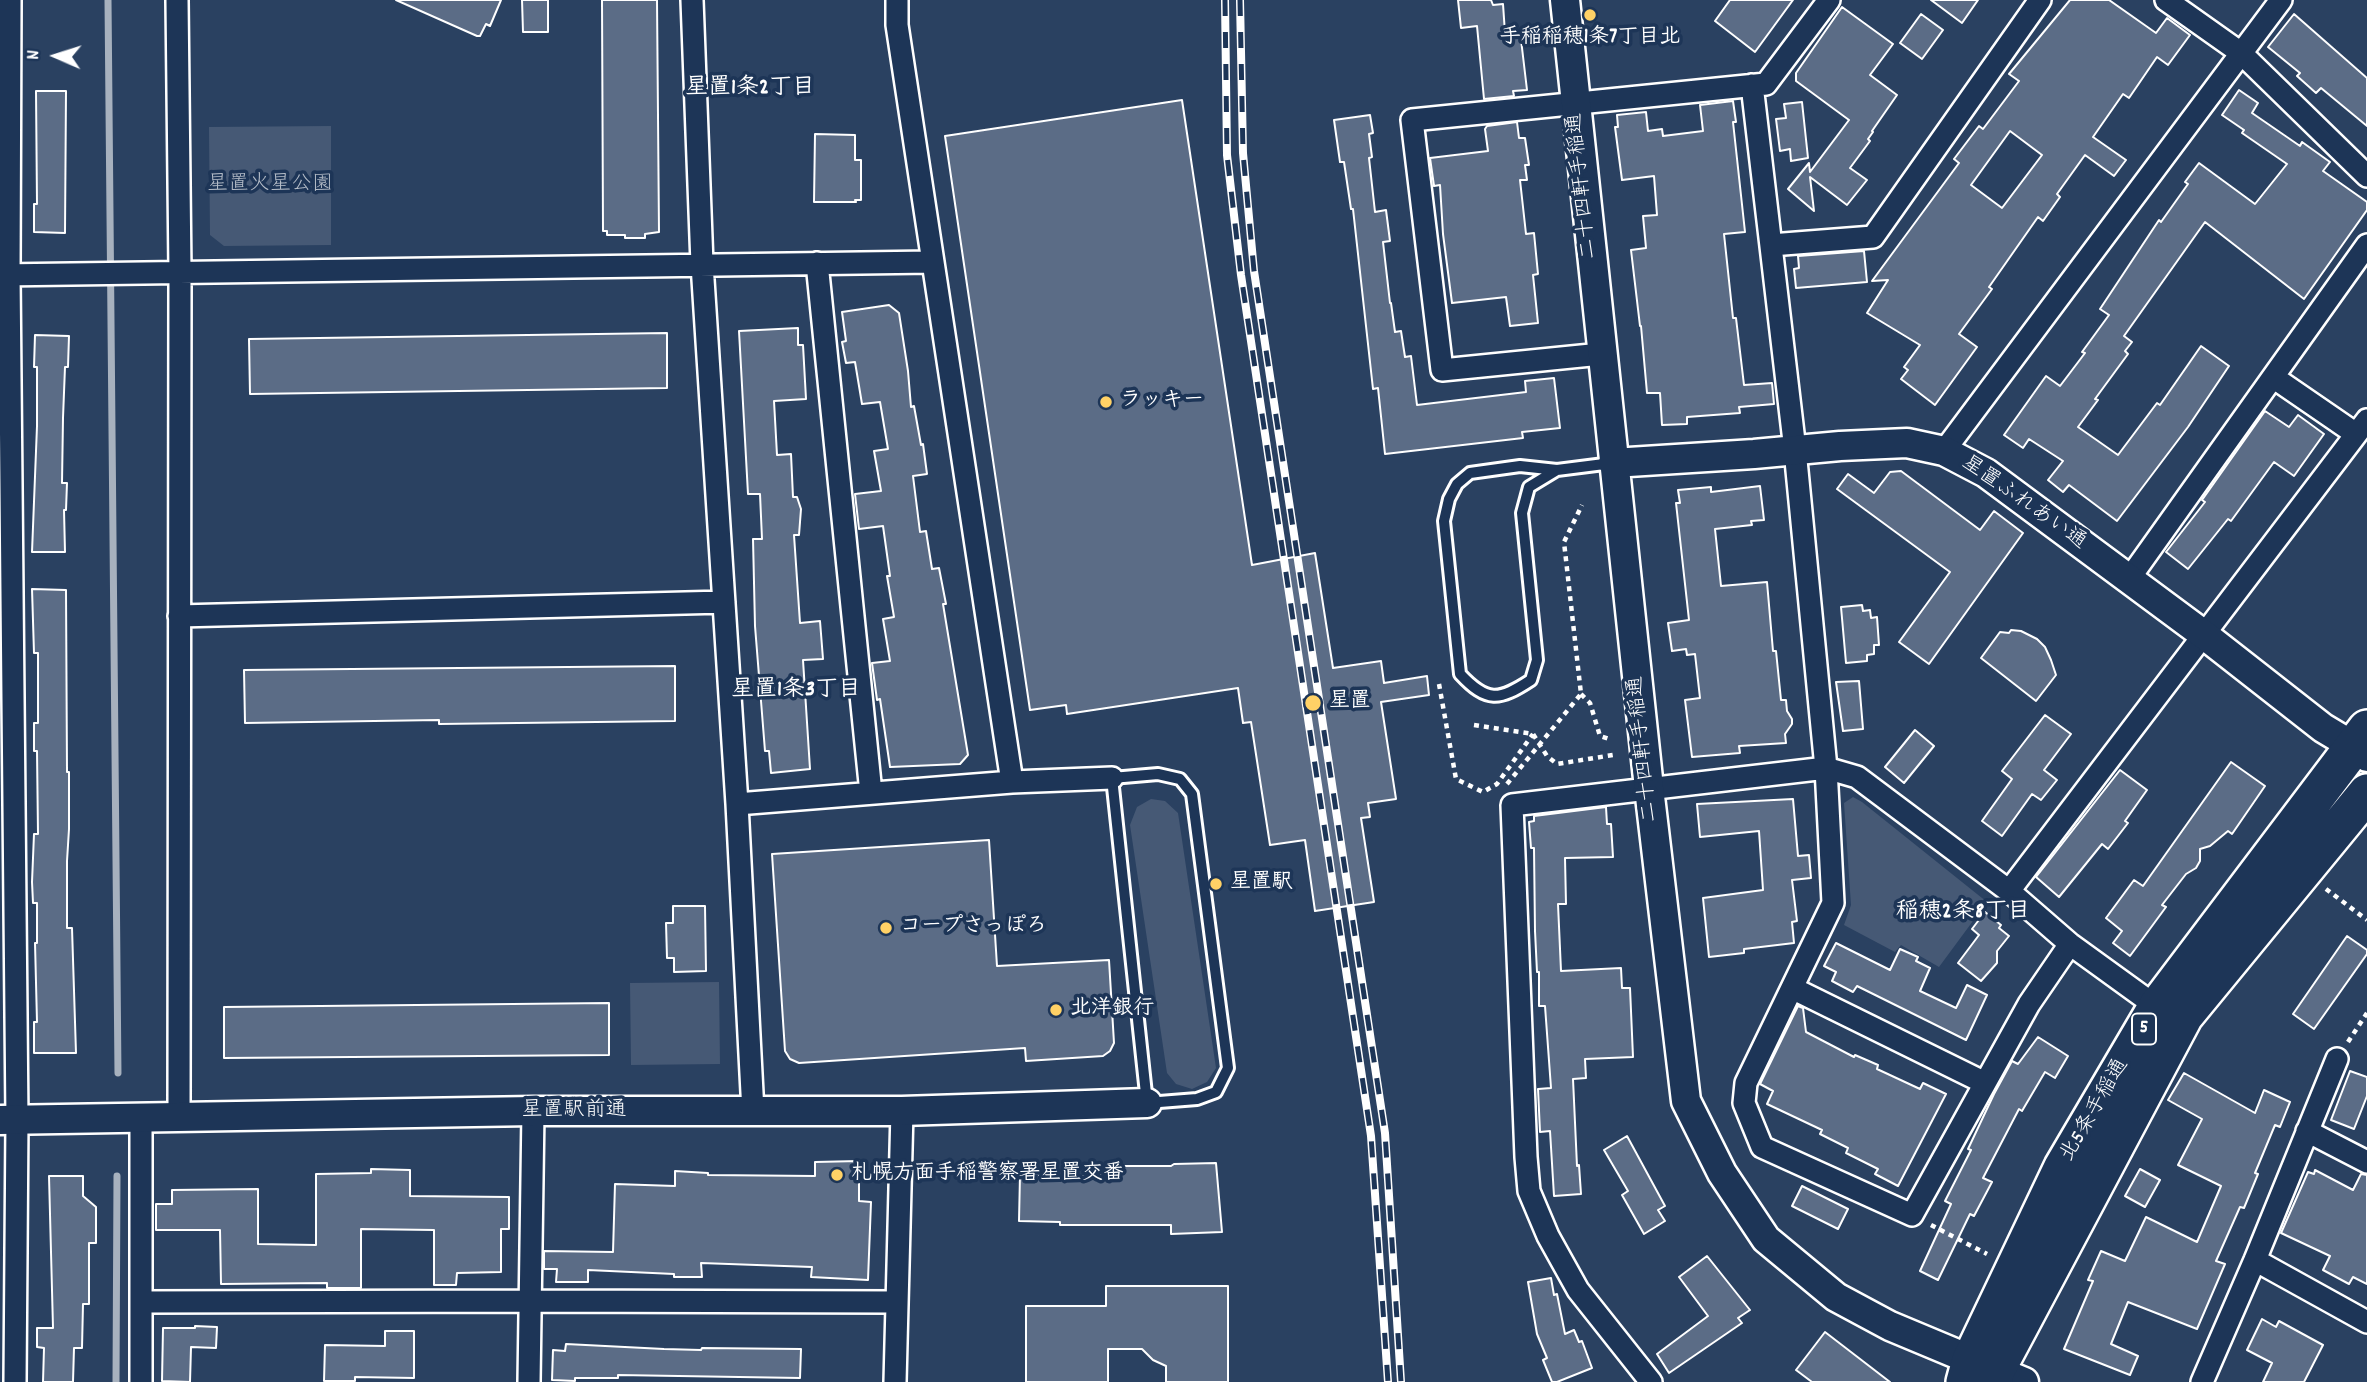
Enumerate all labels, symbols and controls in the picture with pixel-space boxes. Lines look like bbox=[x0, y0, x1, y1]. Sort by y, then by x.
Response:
marker: 手稲稲穂1条7丁目北 bbox=[1582, 7, 1598, 23]
north arrow bbox=[21, 21, 91, 91]
place label: 手稲稲穂1条7丁目北 bbox=[1500, 26, 1680, 52]
text: N bbox=[21, 49, 48, 60]
district label: 星置1条2丁目 bbox=[685, 76, 815, 104]
street label: 二十四軒手稲通 bbox=[1564, 112, 1604, 260]
park label: 星置火星公園 bbox=[207, 173, 333, 199]
place label: ラッキー bbox=[1120, 389, 1204, 415]
marker: ラッキー bbox=[1098, 394, 1114, 410]
street label: 星置ふれあい通 bbox=[1956, 452, 2090, 556]
street label: 二十四軒手稲通 bbox=[1625, 675, 1665, 823]
district label: 星置1条3丁目 bbox=[731, 678, 861, 706]
place label: 星置 bbox=[1329, 690, 1371, 716]
marker: 星置 bbox=[1303, 693, 1323, 713]
place label: 星置駅 bbox=[1230, 871, 1293, 897]
marker: 星置駅 bbox=[1208, 876, 1224, 892]
district label: 稲穂2条8丁目 bbox=[1896, 900, 2030, 928]
place label: コープさっぽろ bbox=[900, 915, 1047, 941]
marker: コープさっぽろ bbox=[878, 920, 894, 936]
place label: 北洋銀行 bbox=[1070, 997, 1154, 1023]
marker: 北洋銀行 bbox=[1048, 1002, 1064, 1018]
road number: 5 bbox=[2132, 1014, 2156, 1044]
street label: 北5条手稲通 bbox=[2056, 1055, 2136, 1167]
street label: 星置駅前通 bbox=[522, 1099, 626, 1125]
place label: 札幌方面手稲警察署星置交番 bbox=[851, 1162, 1124, 1188]
marker: 札幌方面手稲警察署星置交番 bbox=[829, 1167, 845, 1183]

